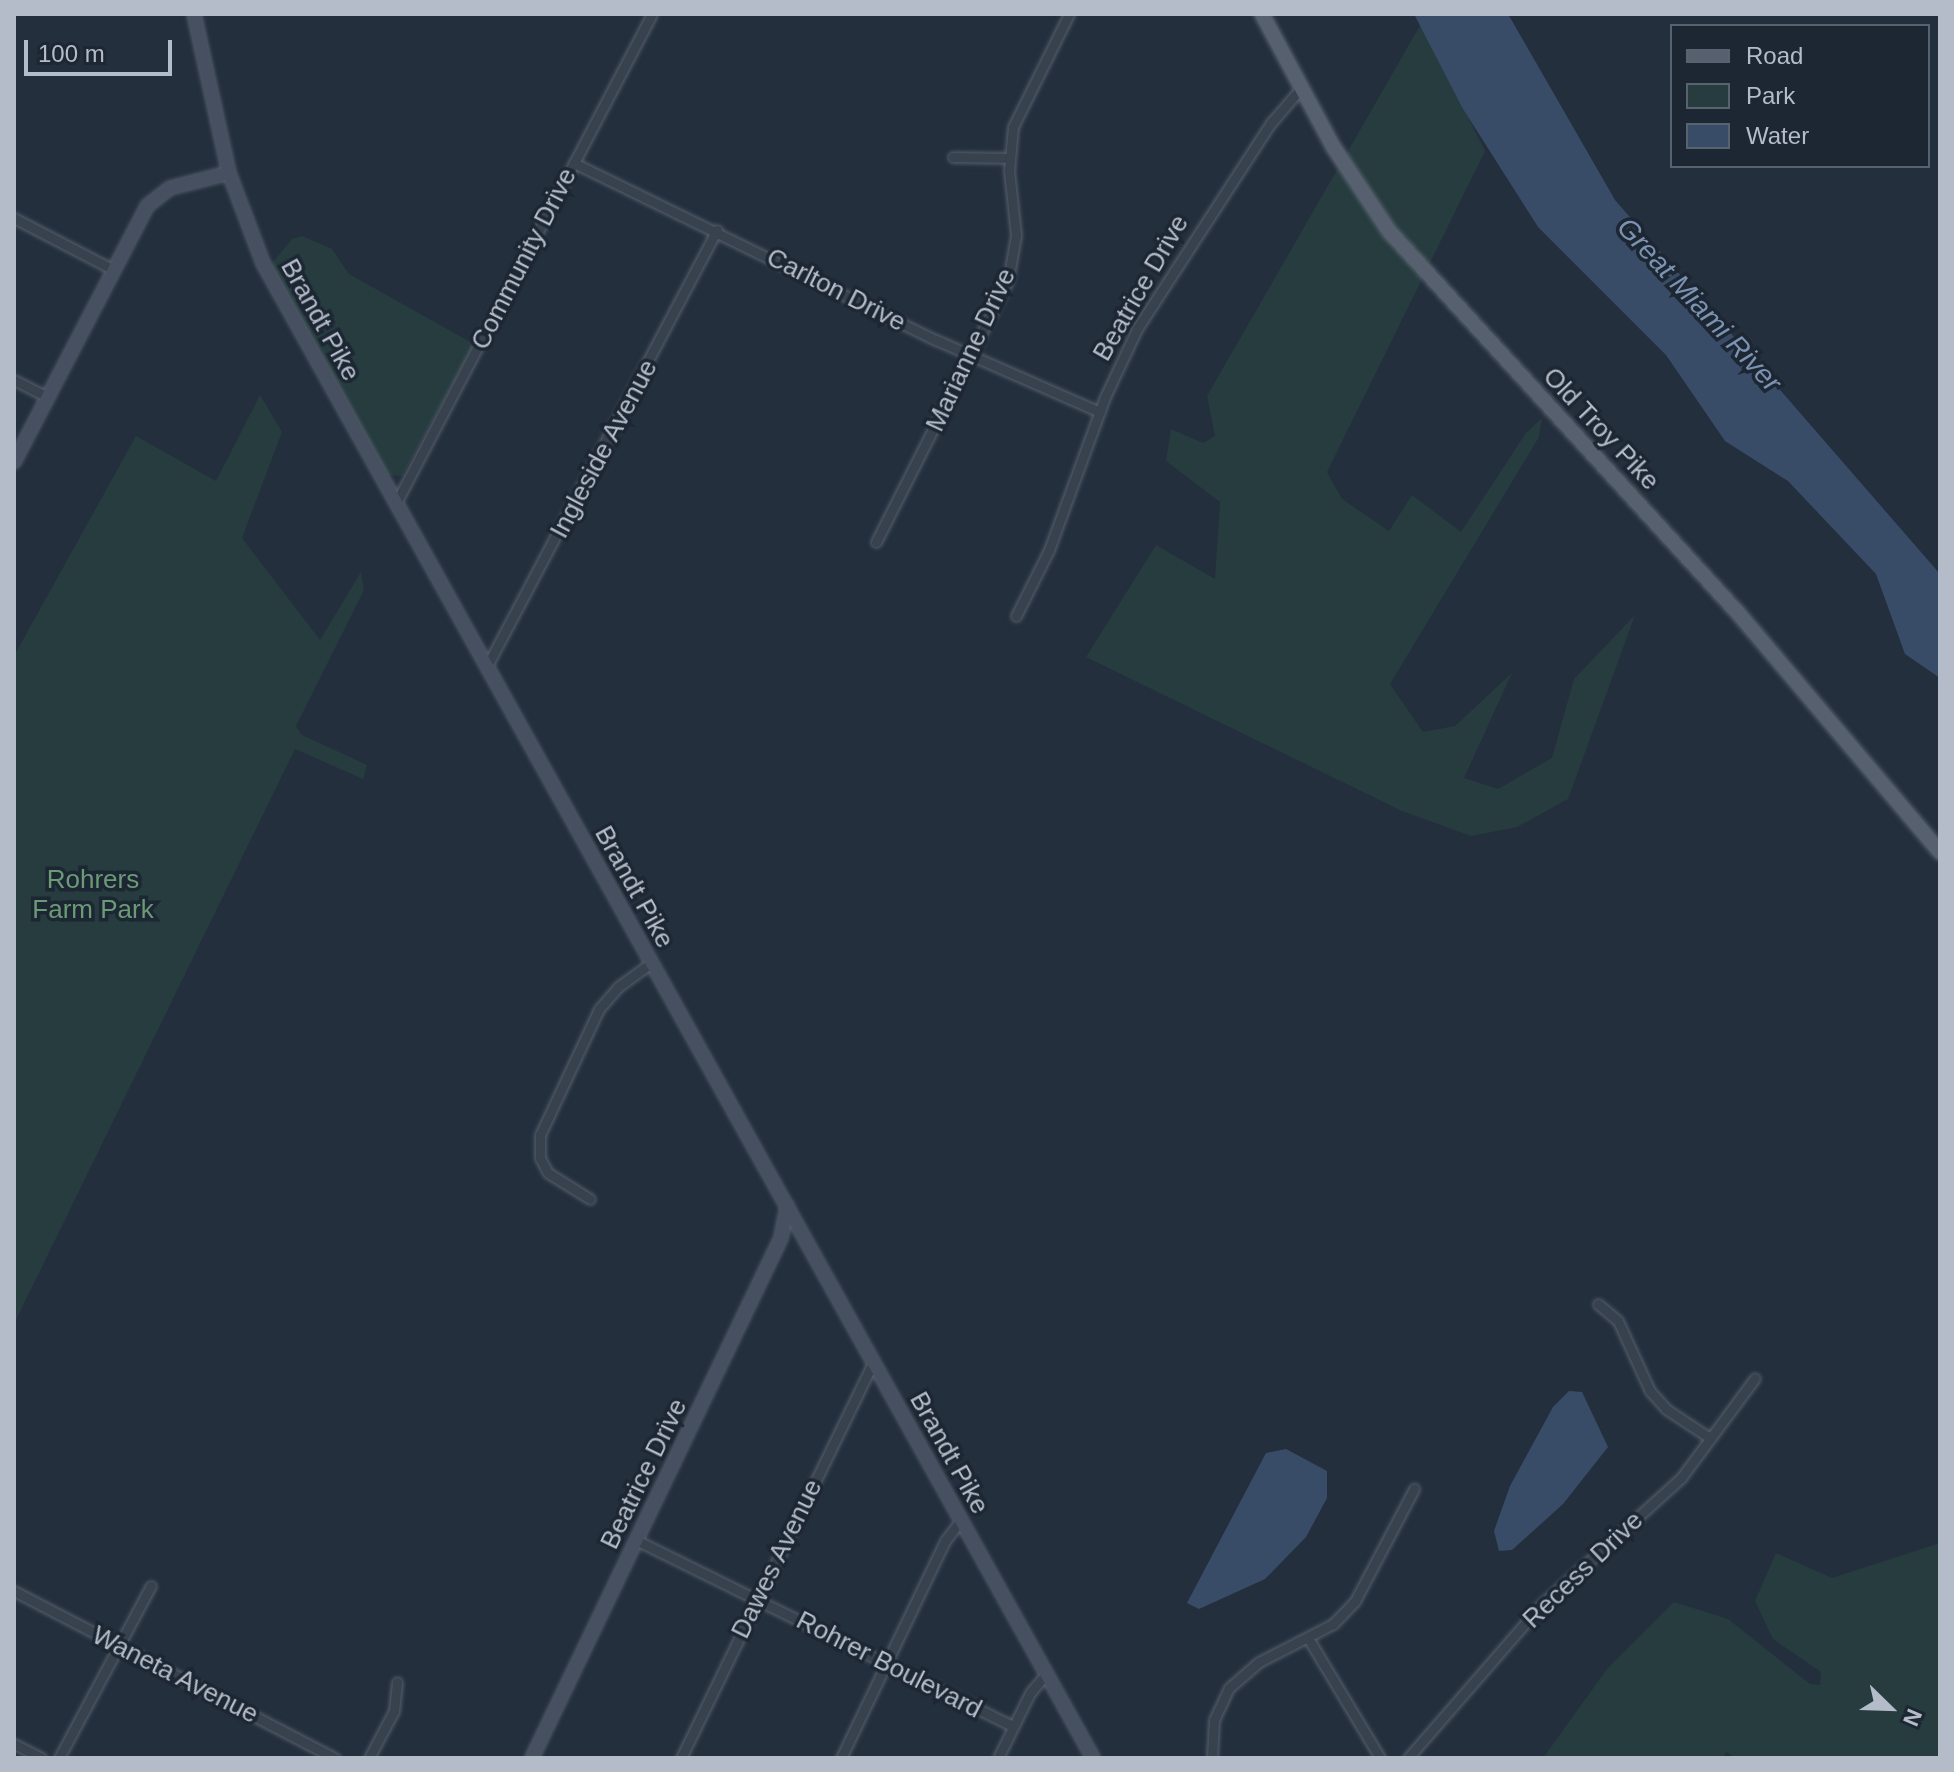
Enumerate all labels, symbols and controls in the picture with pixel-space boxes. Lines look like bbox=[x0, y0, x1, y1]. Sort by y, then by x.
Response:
scale bar bbox=[28, 24, 176, 74]
legend bbox=[1670, 24, 1930, 168]
text: 100 m bbox=[38, 40, 105, 67]
text: Road bbox=[1746, 42, 1803, 69]
text: Park bbox=[1746, 82, 1795, 109]
text: Water bbox=[1746, 122, 1809, 149]
street label: Community Drive bbox=[465, 163, 583, 355]
street label: Beatrice Drive bbox=[1087, 210, 1195, 366]
water label: Great Miami River bbox=[1610, 211, 1788, 399]
street label: Carlton Drive bbox=[761, 242, 911, 338]
street label: Brandt Pike bbox=[274, 254, 366, 386]
street label: Marianne Drive bbox=[920, 264, 1022, 436]
street label: Ingleside Avenue bbox=[544, 354, 664, 544]
street label: Old Troy Pike bbox=[1536, 361, 1666, 497]
street label: Brandt Pike bbox=[588, 821, 680, 953]
park label: Rohrers Farm Park bbox=[32, 864, 154, 926]
street label: Brandt Pike bbox=[903, 1387, 995, 1519]
street label: Beatrice Drive bbox=[594, 1394, 694, 1554]
street label: Dawes Avenue bbox=[725, 1474, 829, 1644]
street label: Recess Drive bbox=[1517, 1505, 1649, 1635]
street label: Rohrer Boulevard bbox=[791, 1605, 987, 1725]
street label: Waneta Avenue bbox=[86, 1619, 264, 1731]
north arrow bbox=[1850, 1668, 1930, 1748]
text: N bbox=[1898, 1705, 1927, 1730]

